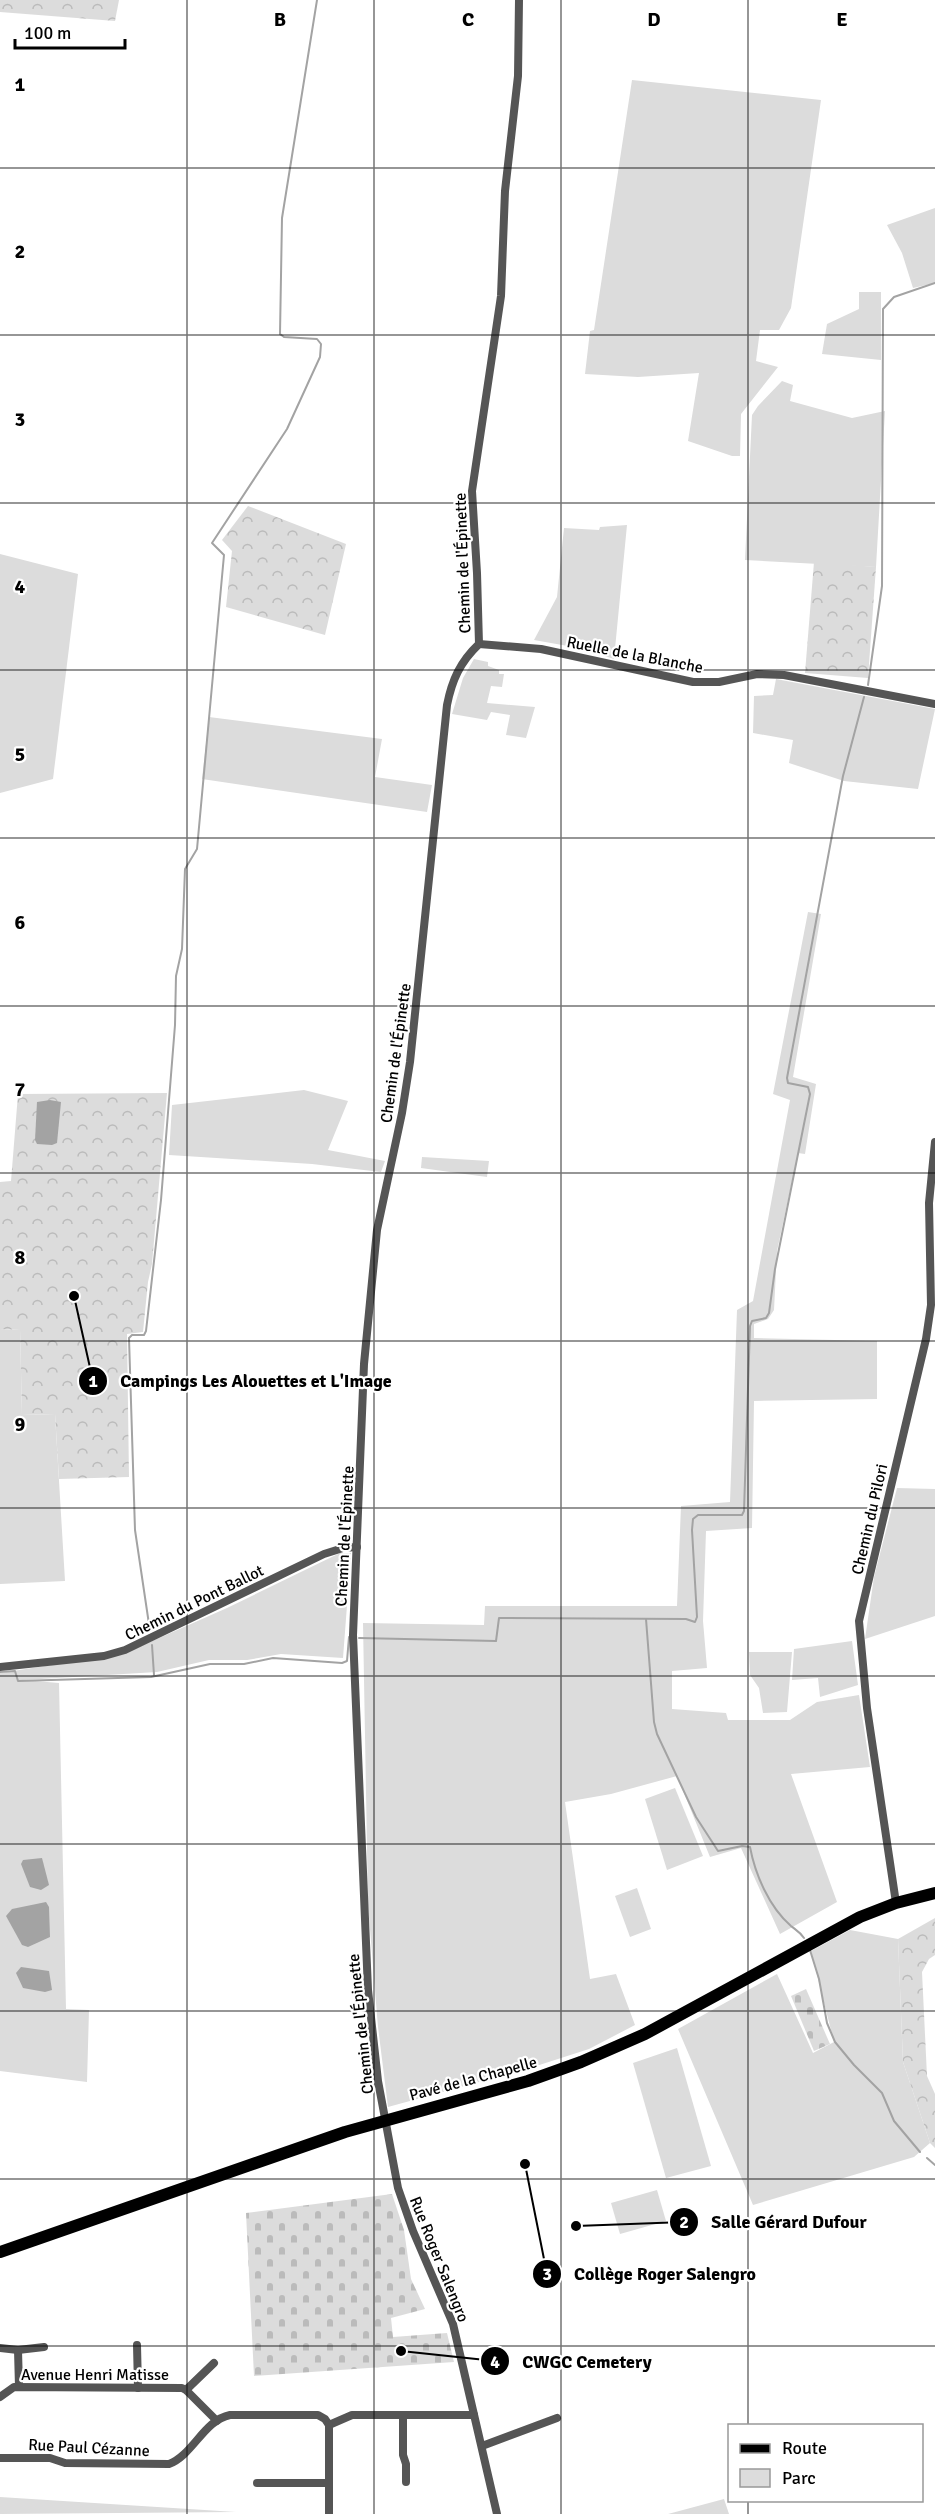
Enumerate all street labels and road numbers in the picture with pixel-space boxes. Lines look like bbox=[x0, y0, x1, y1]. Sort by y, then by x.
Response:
street label: Chemin de l'Épinette bbox=[451, 492, 475, 634]
street label: Ruelle de la Blanche bbox=[565, 632, 705, 678]
street label: Chemin de l'Épinette bbox=[376, 982, 416, 1124]
street label: Chemin du Pilori bbox=[847, 1462, 892, 1577]
street label: Chemin de l'Épinette bbox=[331, 1465, 359, 1607]
street label: Chemin du Pont Ballot bbox=[122, 1560, 267, 1645]
street label: Chemin de l'Épinette bbox=[344, 1953, 378, 2095]
street label: Pavé de la Chapelle bbox=[407, 2052, 539, 2106]
street label: Rue Roger Salengro bbox=[405, 2194, 473, 2325]
street label: Avenue Henri Matisse bbox=[21, 2365, 169, 2385]
street label: Rue Paul Cézanne bbox=[28, 2435, 150, 2461]

